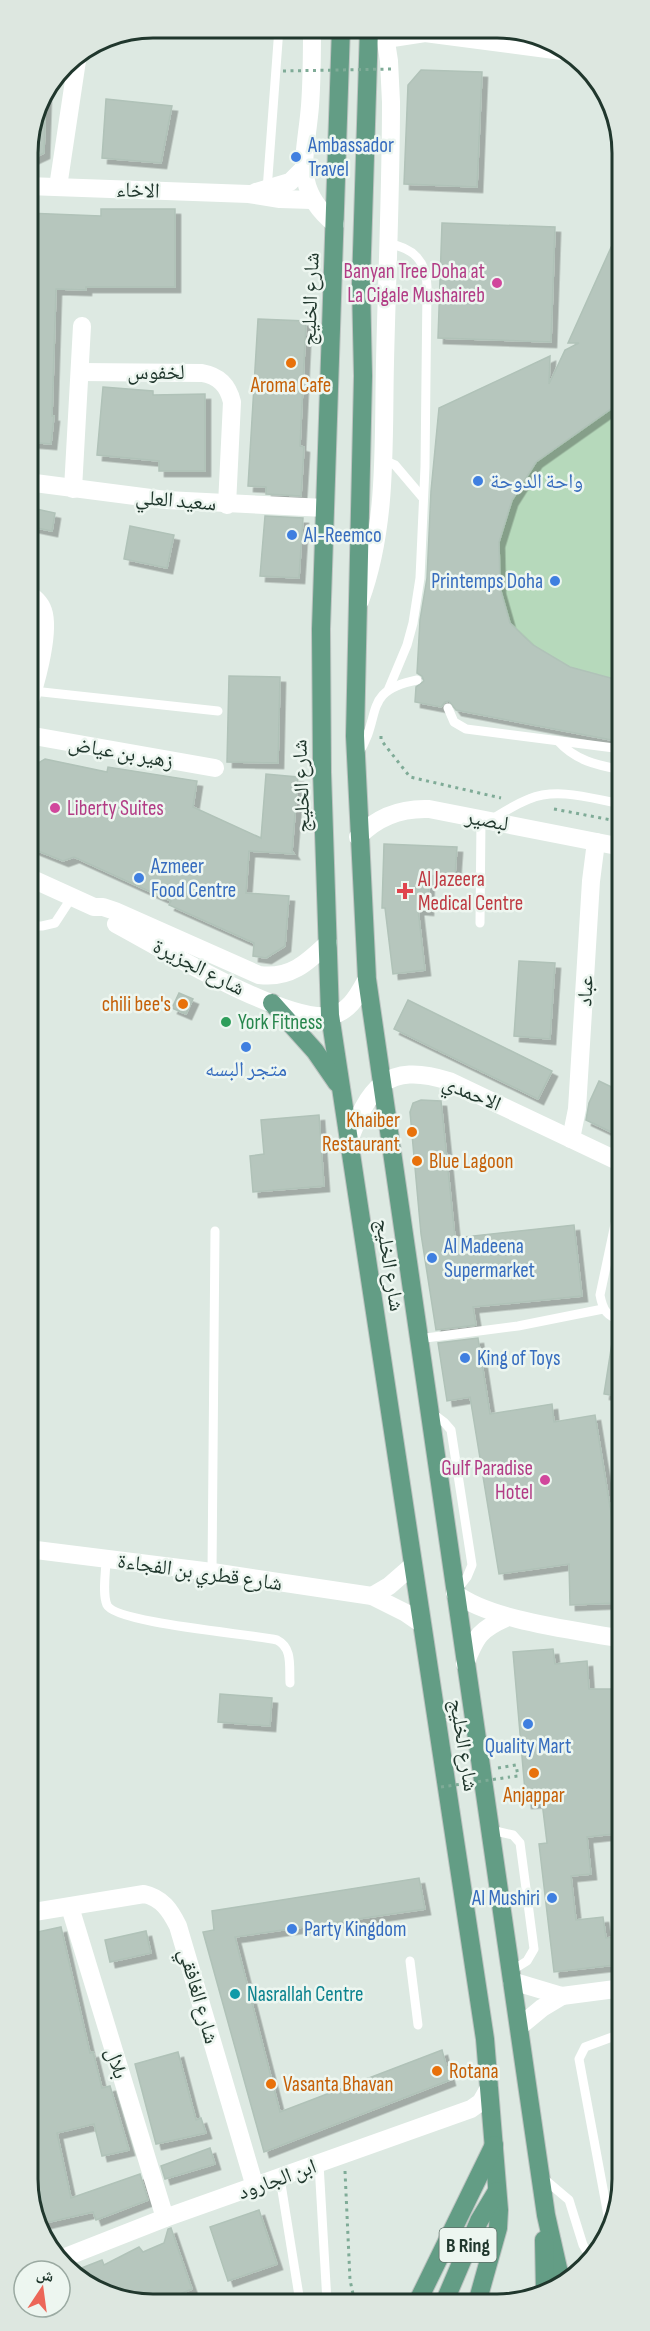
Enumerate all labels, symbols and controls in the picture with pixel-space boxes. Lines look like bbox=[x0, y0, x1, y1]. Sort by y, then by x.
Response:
place label: Ambassador Travel bbox=[307, 133, 394, 182]
marker: Ambassador Travel bbox=[289, 150, 303, 164]
street label: الاخاء bbox=[116, 177, 160, 204]
street label: شارع الخليج bbox=[296, 252, 325, 346]
place label: Banyan Tree Doha at La Cigale Mushaireb bbox=[344, 259, 485, 308]
marker: Banyan Tree Doha at La Cigale Mushaireb bbox=[490, 276, 504, 290]
marker: Aroma Cafe bbox=[284, 356, 298, 370]
street label: لخفوس bbox=[127, 360, 185, 385]
place label: Aroma Cafe bbox=[250, 373, 331, 398]
place label: واحة الدوحة bbox=[490, 469, 583, 494]
marker: واحة الدوحة bbox=[471, 474, 485, 488]
street label: سعيد العلي bbox=[134, 485, 217, 520]
place label: Al-Reemco bbox=[303, 523, 382, 548]
marker: Al-Reemco bbox=[285, 528, 299, 542]
place label: Printemps Doha bbox=[431, 569, 543, 594]
marker: Printemps Doha bbox=[548, 574, 562, 588]
street label: زهير بن عياض bbox=[67, 731, 175, 774]
street label: شارع الخليج bbox=[287, 739, 316, 833]
place label: Liberty Suites bbox=[67, 796, 164, 821]
marker: Liberty Suites bbox=[48, 801, 62, 815]
street label: لبصير bbox=[462, 804, 510, 837]
place label: Azmeer Food Centre bbox=[150, 854, 236, 903]
place label: Al Jazeera Medical Centre bbox=[417, 867, 523, 916]
marker: Azmeer Food Centre bbox=[132, 871, 146, 885]
marker: Al Jazeera Medical Centre bbox=[396, 882, 414, 900]
street label: شارع الجزيرة bbox=[149, 934, 249, 1001]
street label: عباد bbox=[572, 975, 599, 1007]
place label: chili bee's bbox=[102, 992, 171, 1017]
marker: chili bee's bbox=[176, 997, 190, 1011]
place label: York Fitness bbox=[238, 1010, 323, 1035]
marker: York Fitness bbox=[219, 1015, 233, 1029]
marker: متجر البسه bbox=[239, 1040, 253, 1054]
place label: متجر البسه bbox=[205, 1057, 287, 1082]
street label: الاحمدي bbox=[438, 1070, 505, 1120]
place label: Khaiber Restaurant bbox=[322, 1108, 400, 1157]
marker: Khaiber Restaurant bbox=[405, 1125, 419, 1139]
place label: Blue Lagoon bbox=[429, 1149, 513, 1174]
marker: Blue Lagoon bbox=[410, 1154, 424, 1168]
street label: شارع الخليج bbox=[370, 1217, 409, 1313]
place label: Al Madeena Supermarket bbox=[443, 1234, 535, 1283]
marker: Al Madeena Supermarket bbox=[425, 1251, 439, 1265]
place label: King of Toys bbox=[477, 1346, 561, 1371]
marker: King of Toys bbox=[458, 1351, 472, 1365]
place label: Gulf Paradise Hotel bbox=[441, 1456, 533, 1505]
marker: Gulf Paradise Hotel bbox=[538, 1473, 552, 1487]
street label: شارع قطري بن الفجاءة bbox=[115, 1549, 284, 1600]
street label: شارع الخليج bbox=[444, 1697, 483, 1793]
marker: Quality Mart bbox=[521, 1717, 535, 1731]
place label: Quality Mart bbox=[485, 1734, 571, 1759]
marker: Anjappar bbox=[527, 1766, 541, 1780]
place label: Anjappar bbox=[502, 1783, 565, 1808]
place label: Al Mushiri bbox=[471, 1886, 540, 1911]
marker: Al Mushiri bbox=[545, 1891, 559, 1905]
place label: Party Kingdom bbox=[304, 1917, 407, 1942]
marker: Party Kingdom bbox=[285, 1922, 299, 1936]
street label: شارع الغافقي bbox=[170, 1946, 224, 2048]
place label: Nasrallah Centre bbox=[247, 1982, 363, 2007]
marker: Nasrallah Centre bbox=[228, 1987, 242, 2001]
street label: بلال bbox=[100, 2045, 133, 2082]
place label: Rotana bbox=[449, 2059, 499, 2084]
marker: Rotana bbox=[430, 2064, 444, 2078]
place label: Vasanta Bhavan bbox=[283, 2072, 393, 2097]
marker: Vasanta Bhavan bbox=[264, 2077, 278, 2091]
street label: ابن الجارود bbox=[234, 2154, 320, 2205]
road number: B Ring bbox=[440, 2228, 496, 2262]
north arrow bbox=[12, 2259, 72, 2319]
text: ش bbox=[35, 2265, 55, 2287]

